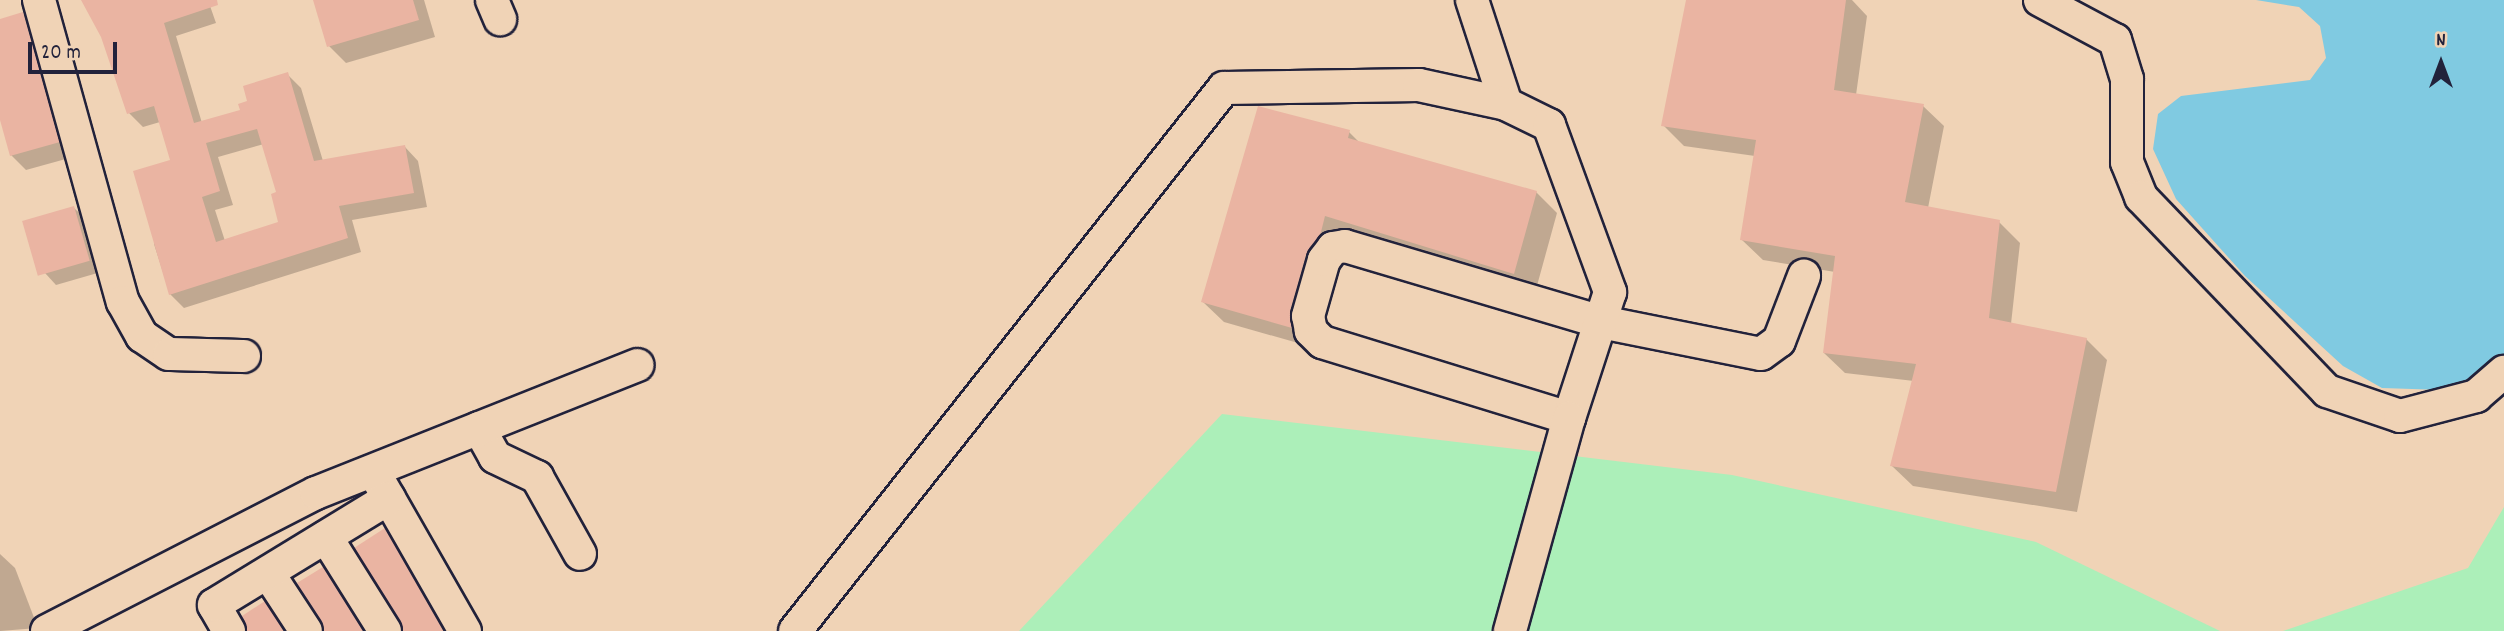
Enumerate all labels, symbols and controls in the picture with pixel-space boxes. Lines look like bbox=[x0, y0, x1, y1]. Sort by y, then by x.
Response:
scale bar bbox=[32, 28, 121, 72]
north arrow bbox=[2406, 28, 2476, 98]
text: N bbox=[2436, 28, 2446, 55]
text: 20 m bbox=[41, 39, 81, 69]

